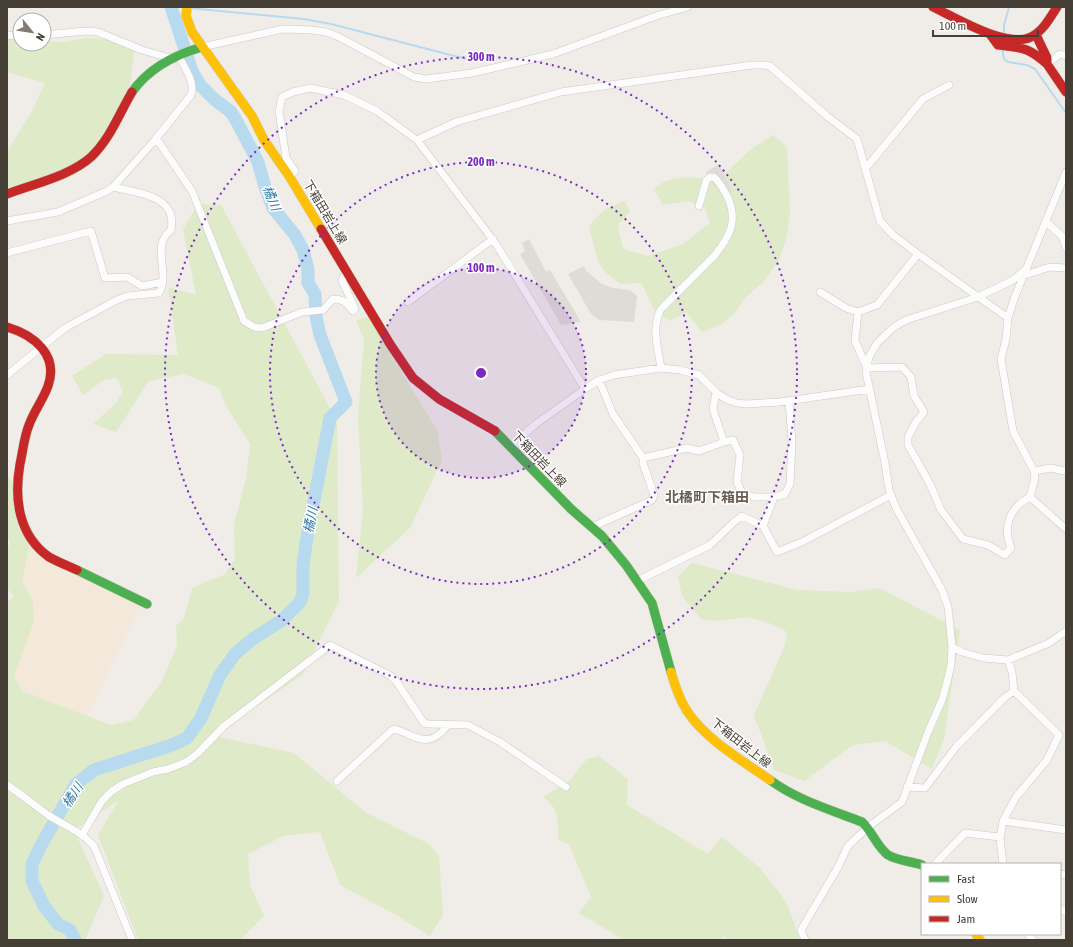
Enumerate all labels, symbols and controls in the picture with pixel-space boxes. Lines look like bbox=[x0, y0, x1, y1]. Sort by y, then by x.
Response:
north arrow bbox=[12, 12, 52, 52]
scale bar bbox=[933, 12, 1038, 38]
text: 100 m bbox=[939, 19, 966, 33]
text: N bbox=[34, 31, 47, 43]
text: 300 m bbox=[467, 50, 495, 64]
text: 200 m bbox=[467, 155, 495, 169]
street label: 下箱田岩上線 bbox=[300, 178, 350, 246]
water label: 橘川 bbox=[260, 183, 284, 215]
text: 100 m bbox=[467, 261, 495, 275]
centre of rings bbox=[474, 366, 488, 380]
street label: 下箱田岩上線 bbox=[509, 428, 569, 490]
district label: 北橘町下箱田 bbox=[665, 489, 749, 505]
water label: 橘川 bbox=[301, 504, 321, 534]
street label: 下箱田岩上線 bbox=[708, 715, 774, 771]
water label: 橘川 bbox=[59, 779, 87, 810]
legend bbox=[921, 863, 1061, 935]
text: Fast bbox=[957, 872, 975, 886]
text: Slow bbox=[957, 892, 978, 906]
text: Jam bbox=[957, 912, 975, 926]

